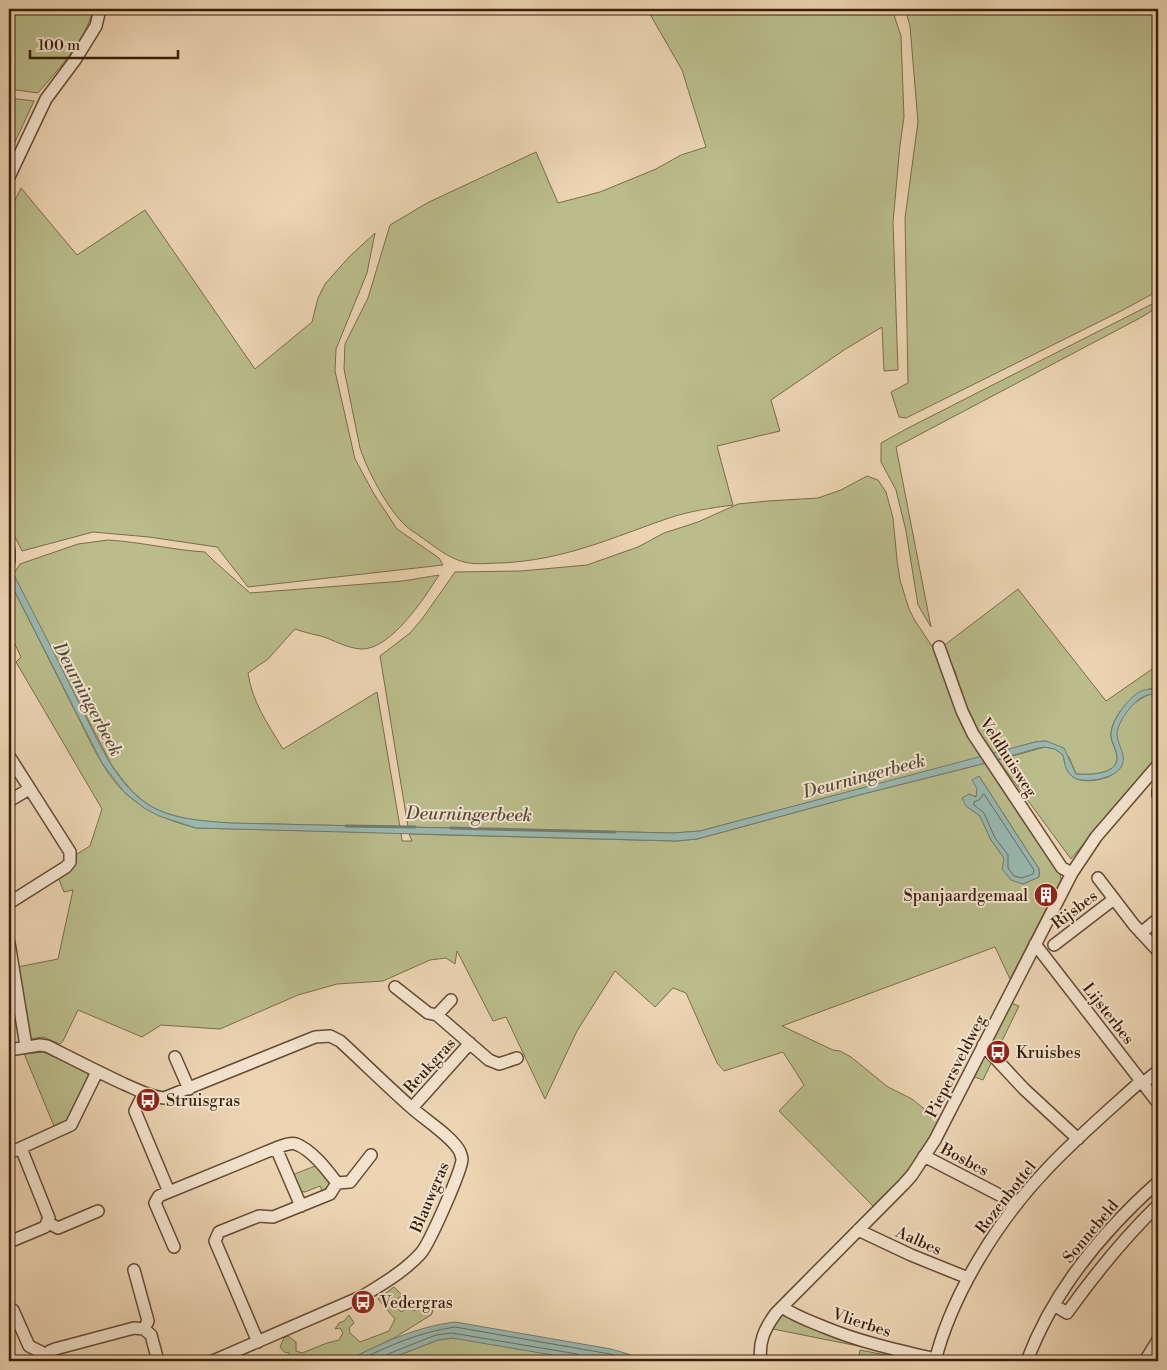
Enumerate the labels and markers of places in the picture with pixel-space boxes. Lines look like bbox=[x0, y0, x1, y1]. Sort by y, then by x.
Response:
building icon: Spanjaardgemaal bbox=[1033, 882, 1059, 908]
place label: Spanjaardgemaal bbox=[903, 886, 1028, 906]
bus stop icon: Kruisbes bbox=[985, 1039, 1011, 1065]
place label: Kruisbes bbox=[1016, 1043, 1081, 1063]
bus stop icon: Struisgras bbox=[135, 1087, 161, 1113]
place label: Struisgras bbox=[166, 1091, 240, 1111]
bus stop icon: Vedergras bbox=[350, 1289, 376, 1315]
place label: Vedergras bbox=[379, 1293, 453, 1313]

